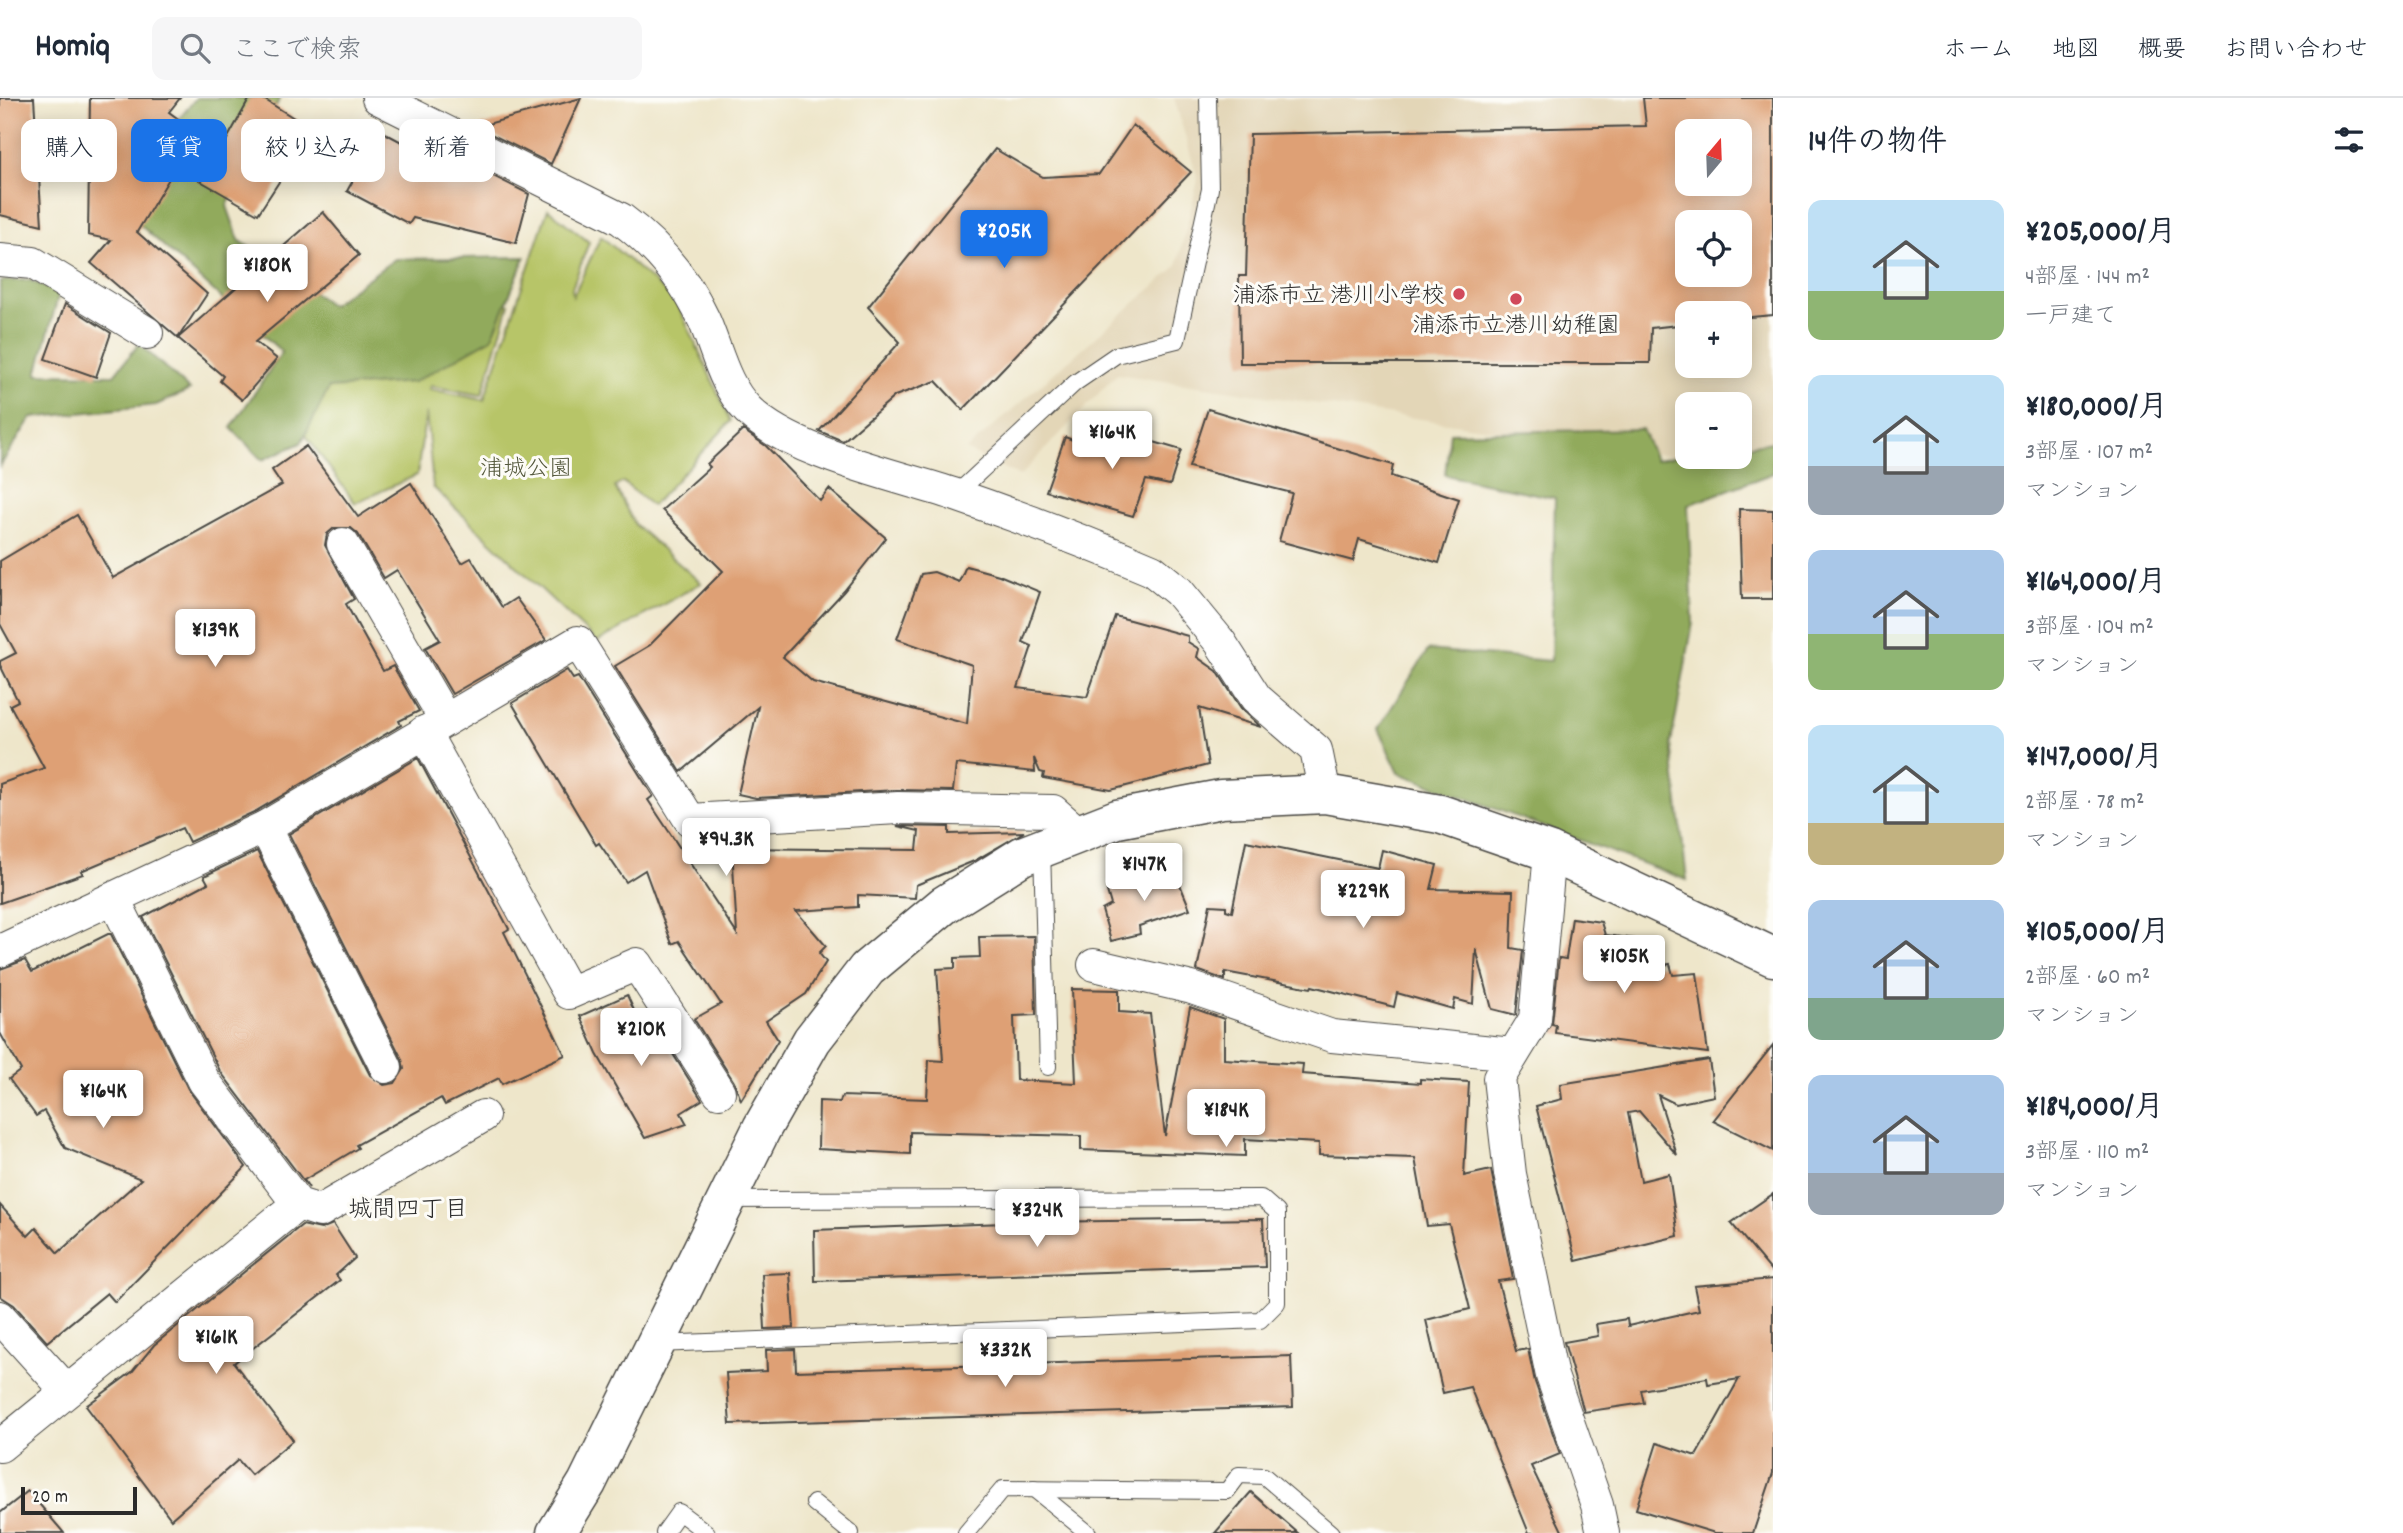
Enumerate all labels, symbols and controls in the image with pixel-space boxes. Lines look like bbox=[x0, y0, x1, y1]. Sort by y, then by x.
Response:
search box bbox=[152, 17, 642, 80]
text: Homiq bbox=[35, 25, 110, 72]
icon: search bbox=[176, 29, 214, 67]
text: ここで検索 bbox=[232, 33, 362, 70]
text: ホーム bbox=[1943, 34, 2014, 68]
text: 地図 bbox=[2052, 34, 2100, 68]
text: 概要 bbox=[2138, 34, 2186, 68]
text: お問い合わせ bbox=[2224, 34, 2368, 68]
chip: 購入 bbox=[21, 119, 117, 182]
chip: 賃貸 bbox=[131, 119, 227, 182]
chip: 絞り込み bbox=[241, 119, 385, 182]
chip: 新着 bbox=[399, 119, 495, 182]
north arrow bbox=[1675, 119, 1752, 196]
map controls bbox=[1675, 119, 1752, 469]
icon: filters bbox=[2330, 121, 2368, 159]
text: 14件の物件 bbox=[1808, 123, 1947, 166]
button: locate bbox=[1675, 210, 1752, 287]
pin: ¥205K bbox=[955, 211, 1053, 270]
text: ¥205,000/月 bbox=[2025, 213, 2176, 256]
text: ¥205K bbox=[977, 216, 1032, 249]
icon: home bbox=[1864, 228, 1948, 312]
pin: ¥180K bbox=[218, 244, 316, 304]
text: ¥180K bbox=[243, 250, 291, 283]
text: 4部屋 · 144 m² bbox=[2025, 262, 2150, 295]
place label: 浦添市立 港川小学校 bbox=[1233, 281, 1445, 314]
marker: 浦添市立 港川小学校 bbox=[1451, 286, 1467, 302]
marker: 浦添市立港川幼稚園 bbox=[1508, 291, 1524, 307]
button: + bbox=[1675, 301, 1752, 378]
text: 一戸建て bbox=[2025, 301, 2117, 334]
place label: 浦添市立港川幼稚園 bbox=[1413, 311, 1620, 344]
text: ¥180,000/月 bbox=[2025, 388, 2168, 431]
button: − bbox=[1675, 392, 1752, 469]
icon: home bbox=[1864, 403, 1948, 487]
pin: ¥164K bbox=[1063, 412, 1161, 471]
text: ¥164K bbox=[1088, 417, 1136, 450]
text: 3部屋 · 107 m² bbox=[2025, 437, 2153, 470]
park label: 浦城公園 bbox=[480, 454, 572, 487]
text: マンション bbox=[2025, 476, 2139, 509]
text: ¥164,000/月 bbox=[2025, 563, 2167, 606]
icon: home bbox=[1864, 578, 1948, 662]
pin: ¥139K bbox=[166, 610, 264, 669]
text: 3部屋 · 104 m² bbox=[2025, 612, 2154, 645]
text: ¥139K bbox=[191, 615, 239, 648]
text: マンション bbox=[2025, 651, 2139, 684]
text: ¥147,000/月 bbox=[2025, 738, 2163, 781]
icon: home bbox=[1864, 753, 1948, 837]
text: 2部屋 · 78 m² bbox=[2025, 787, 2144, 820]
pin: ¥94.3K bbox=[669, 818, 783, 878]
text: ¥94.3K bbox=[698, 824, 754, 857]
text: マンション bbox=[2025, 826, 2139, 859]
pin: ¥147K bbox=[1095, 844, 1193, 903]
text: ¥147K bbox=[1121, 849, 1167, 882]
pin: ¥229K bbox=[1314, 870, 1412, 930]
text: ¥229K bbox=[1337, 876, 1389, 909]
text: ¥105,000/月 bbox=[2025, 913, 2170, 956]
icon: home bbox=[1864, 928, 1948, 1012]
pin: ¥105K bbox=[1575, 936, 1673, 995]
text: ¥105K bbox=[1599, 941, 1649, 974]
text: 2部屋 · 60 m² bbox=[2025, 962, 2150, 995]
text: マンション bbox=[2025, 1001, 2139, 1034]
pin: ¥210K bbox=[592, 1009, 690, 1068]
text: ¥210K bbox=[616, 1014, 666, 1047]
pin: ¥164K bbox=[54, 1070, 152, 1130]
text: ¥164K bbox=[79, 1076, 127, 1109]
text: ¥184,000/月 bbox=[2025, 1088, 2164, 1131]
pin: ¥184K bbox=[1177, 1090, 1275, 1149]
text: ¥184K bbox=[1203, 1095, 1249, 1128]
icon: home bbox=[1864, 1103, 1948, 1187]
text: 3部屋 · 110 m² bbox=[2025, 1137, 2149, 1170]
text: マンション bbox=[2025, 1176, 2139, 1209]
pin: ¥324K bbox=[988, 1190, 1086, 1249]
district label: 城間四丁目 bbox=[348, 1194, 468, 1228]
text: ¥324K bbox=[1011, 1195, 1063, 1228]
pin: ¥161K bbox=[167, 1316, 265, 1376]
text: ¥161K bbox=[194, 1322, 238, 1355]
pin: ¥332K bbox=[956, 1330, 1054, 1389]
text: ¥332K bbox=[979, 1335, 1031, 1368]
scale bar bbox=[21, 1484, 136, 1516]
text: 20 m bbox=[32, 1485, 68, 1512]

